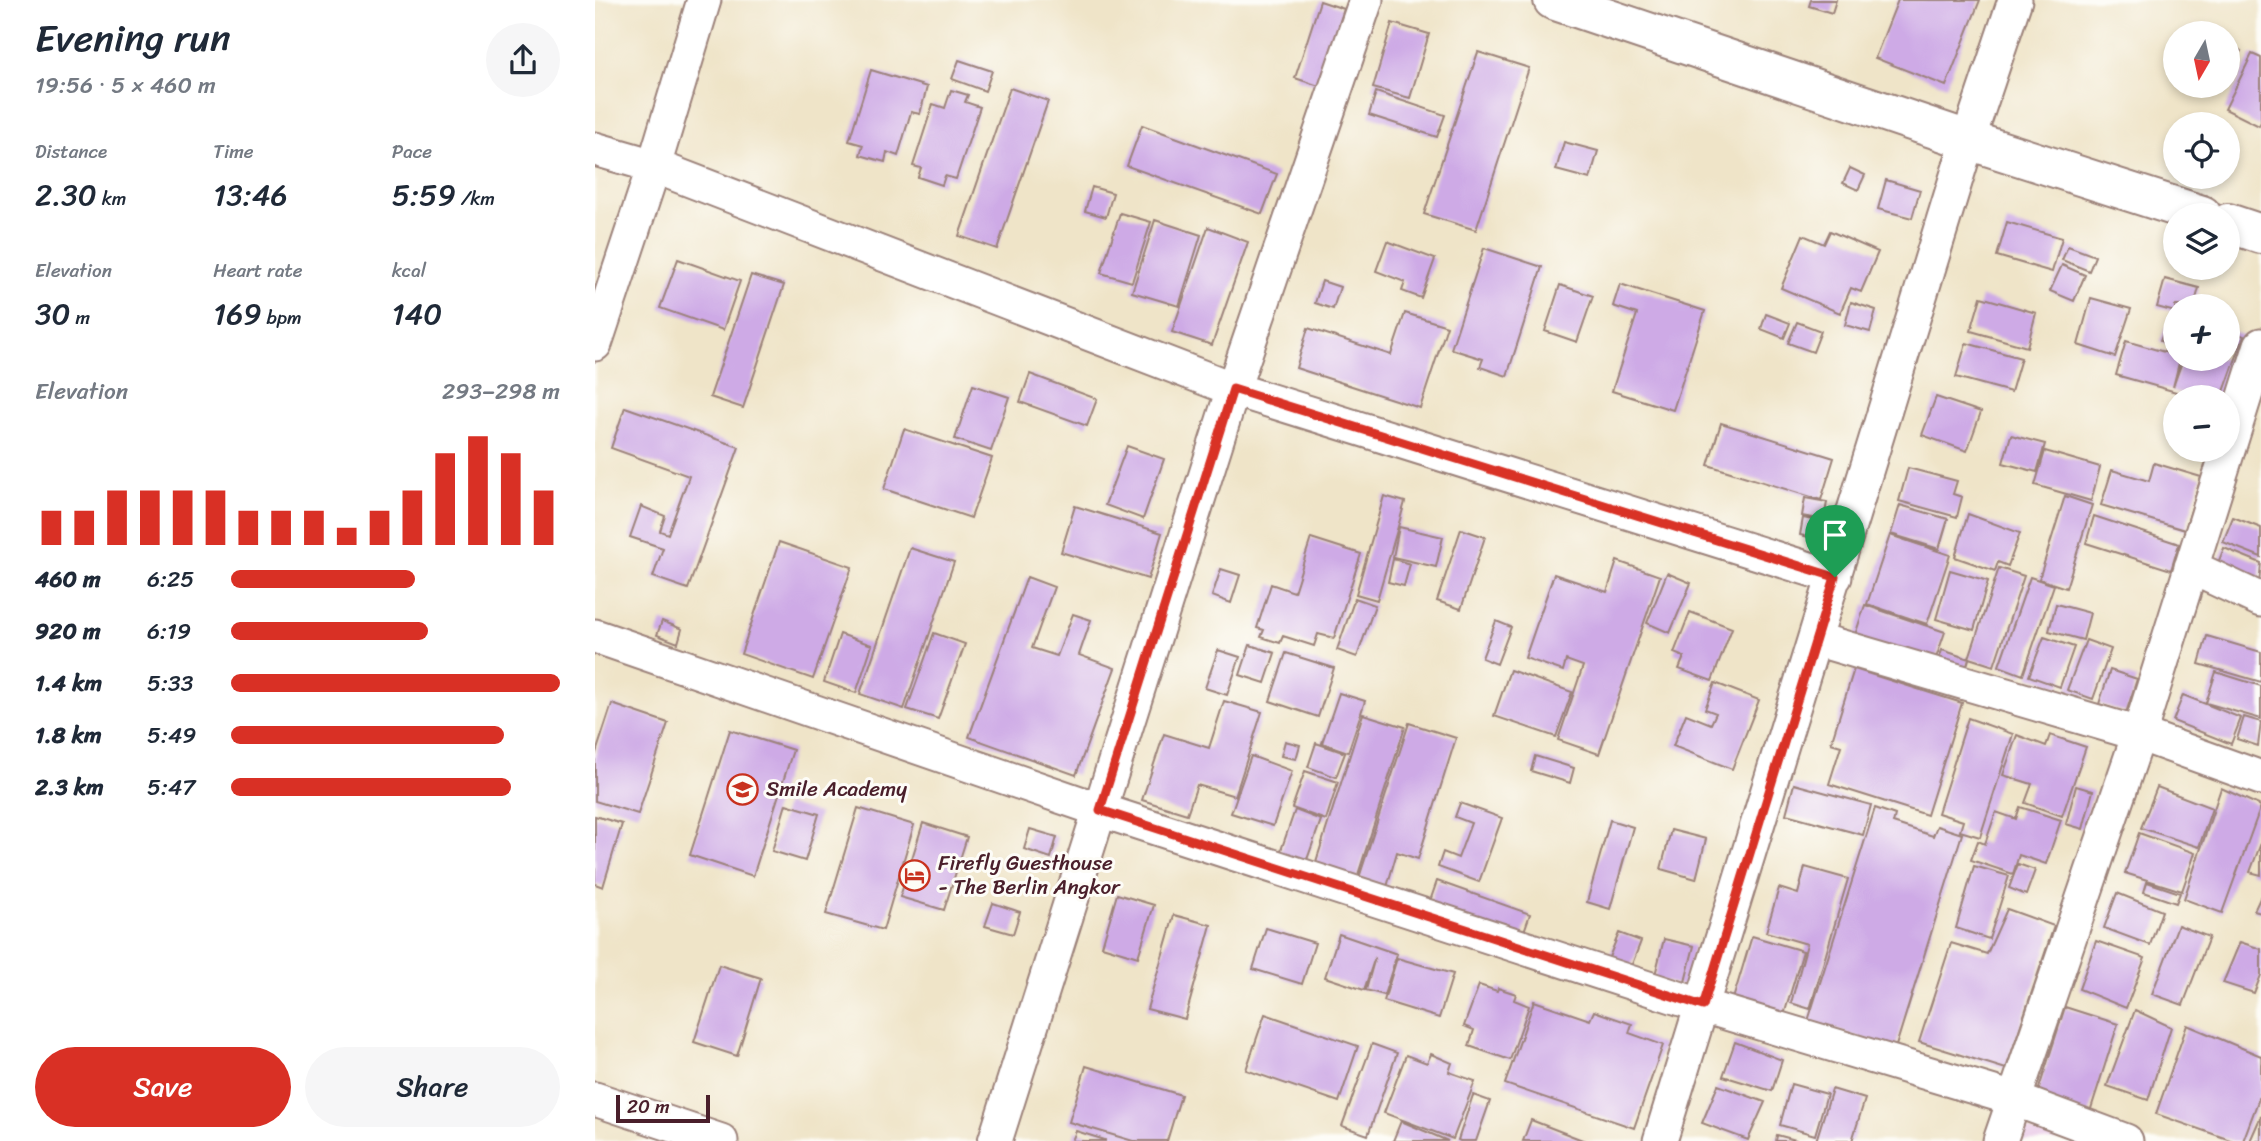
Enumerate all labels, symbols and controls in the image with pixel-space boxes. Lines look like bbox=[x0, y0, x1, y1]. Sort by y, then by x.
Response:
text: Evening run bbox=[35, 5, 231, 72]
north arrow bbox=[2163, 21, 2240, 98]
map controls bbox=[2163, 21, 2240, 462]
button: share bbox=[486, 23, 560, 97]
text: 19:56 · 5 × 460 m bbox=[35, 65, 216, 106]
button: locate bbox=[2163, 112, 2240, 189]
text: Distance bbox=[35, 135, 107, 168]
text: Time bbox=[213, 135, 254, 168]
text: Pace bbox=[392, 135, 432, 168]
text: 2.30 bbox=[35, 168, 97, 222]
text: 13:46 bbox=[213, 168, 288, 222]
text: 5:59 bbox=[392, 168, 456, 222]
text: km bbox=[97, 182, 126, 215]
text: /km bbox=[456, 182, 495, 215]
button: layers bbox=[2163, 203, 2240, 280]
text: Elevation bbox=[35, 254, 112, 287]
text: Heart rate bbox=[213, 254, 303, 287]
text: kcal bbox=[392, 254, 426, 287]
text: 30 bbox=[35, 287, 70, 341]
text: 169 bbox=[213, 287, 262, 341]
text: 140 bbox=[392, 287, 442, 341]
button: + bbox=[2163, 294, 2240, 371]
text: m bbox=[70, 301, 90, 334]
text: bpm bbox=[262, 301, 302, 334]
text: Elevation bbox=[35, 371, 128, 412]
text: 293–298 m bbox=[442, 371, 560, 412]
button: − bbox=[2163, 385, 2240, 462]
pin bbox=[1805, 505, 1865, 577]
icon: arrive bbox=[1816, 516, 1854, 554]
text: 460 m bbox=[35, 559, 101, 600]
text: 6:25 bbox=[147, 559, 194, 600]
text: 920 m bbox=[35, 611, 101, 652]
text: 6:19 bbox=[147, 611, 191, 652]
text: 1.4 km bbox=[35, 663, 102, 704]
text: 5:33 bbox=[147, 663, 193, 704]
text: 1.8 km bbox=[35, 715, 102, 756]
text: 5:49 bbox=[147, 715, 197, 756]
text: 2.3 km bbox=[35, 767, 104, 808]
text: 5:47 bbox=[147, 767, 196, 808]
place label: Smile Academy bbox=[766, 770, 907, 808]
school or university icon: Smile Academy bbox=[726, 772, 760, 806]
place label: Firefly Guesthouse - The Berlin Angkor bbox=[938, 844, 1121, 906]
hotel icon: Firefly Guesthouse - The Berlin Angkor bbox=[898, 858, 932, 892]
button: Save bbox=[35, 1047, 291, 1127]
button: Share bbox=[305, 1047, 560, 1127]
text: 20 m bbox=[627, 1090, 670, 1123]
scale bar bbox=[616, 1092, 711, 1124]

